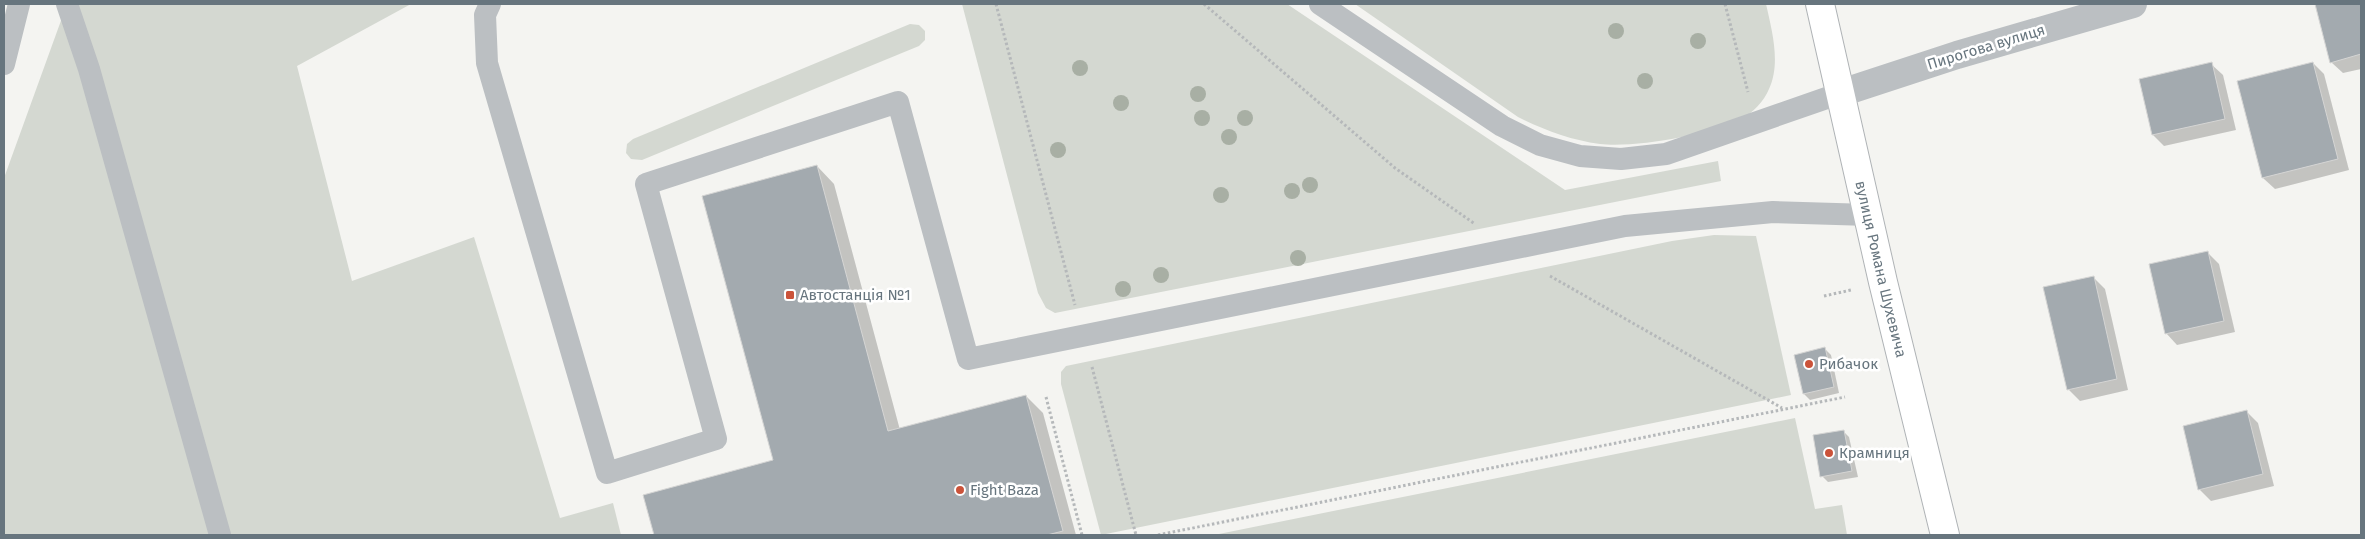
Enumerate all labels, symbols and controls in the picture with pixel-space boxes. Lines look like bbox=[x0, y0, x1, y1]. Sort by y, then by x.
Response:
street label: Пирогова вулиця bbox=[1925, 21, 2047, 73]
street label: вулиця Романа Шухевича bbox=[1851, 179, 1910, 359]
place label: Автостанція №1 bbox=[800, 286, 911, 304]
marker: Автостанція №1 bbox=[784, 289, 796, 301]
place label: Рибачок bbox=[1819, 355, 1878, 373]
marker: Рибачок bbox=[1803, 358, 1815, 370]
place label: Крамниця bbox=[1839, 444, 1910, 462]
marker: Крамниця bbox=[1823, 447, 1835, 459]
place label: Fight Baza bbox=[970, 481, 1039, 499]
marker: Fight Baza bbox=[954, 484, 966, 496]

